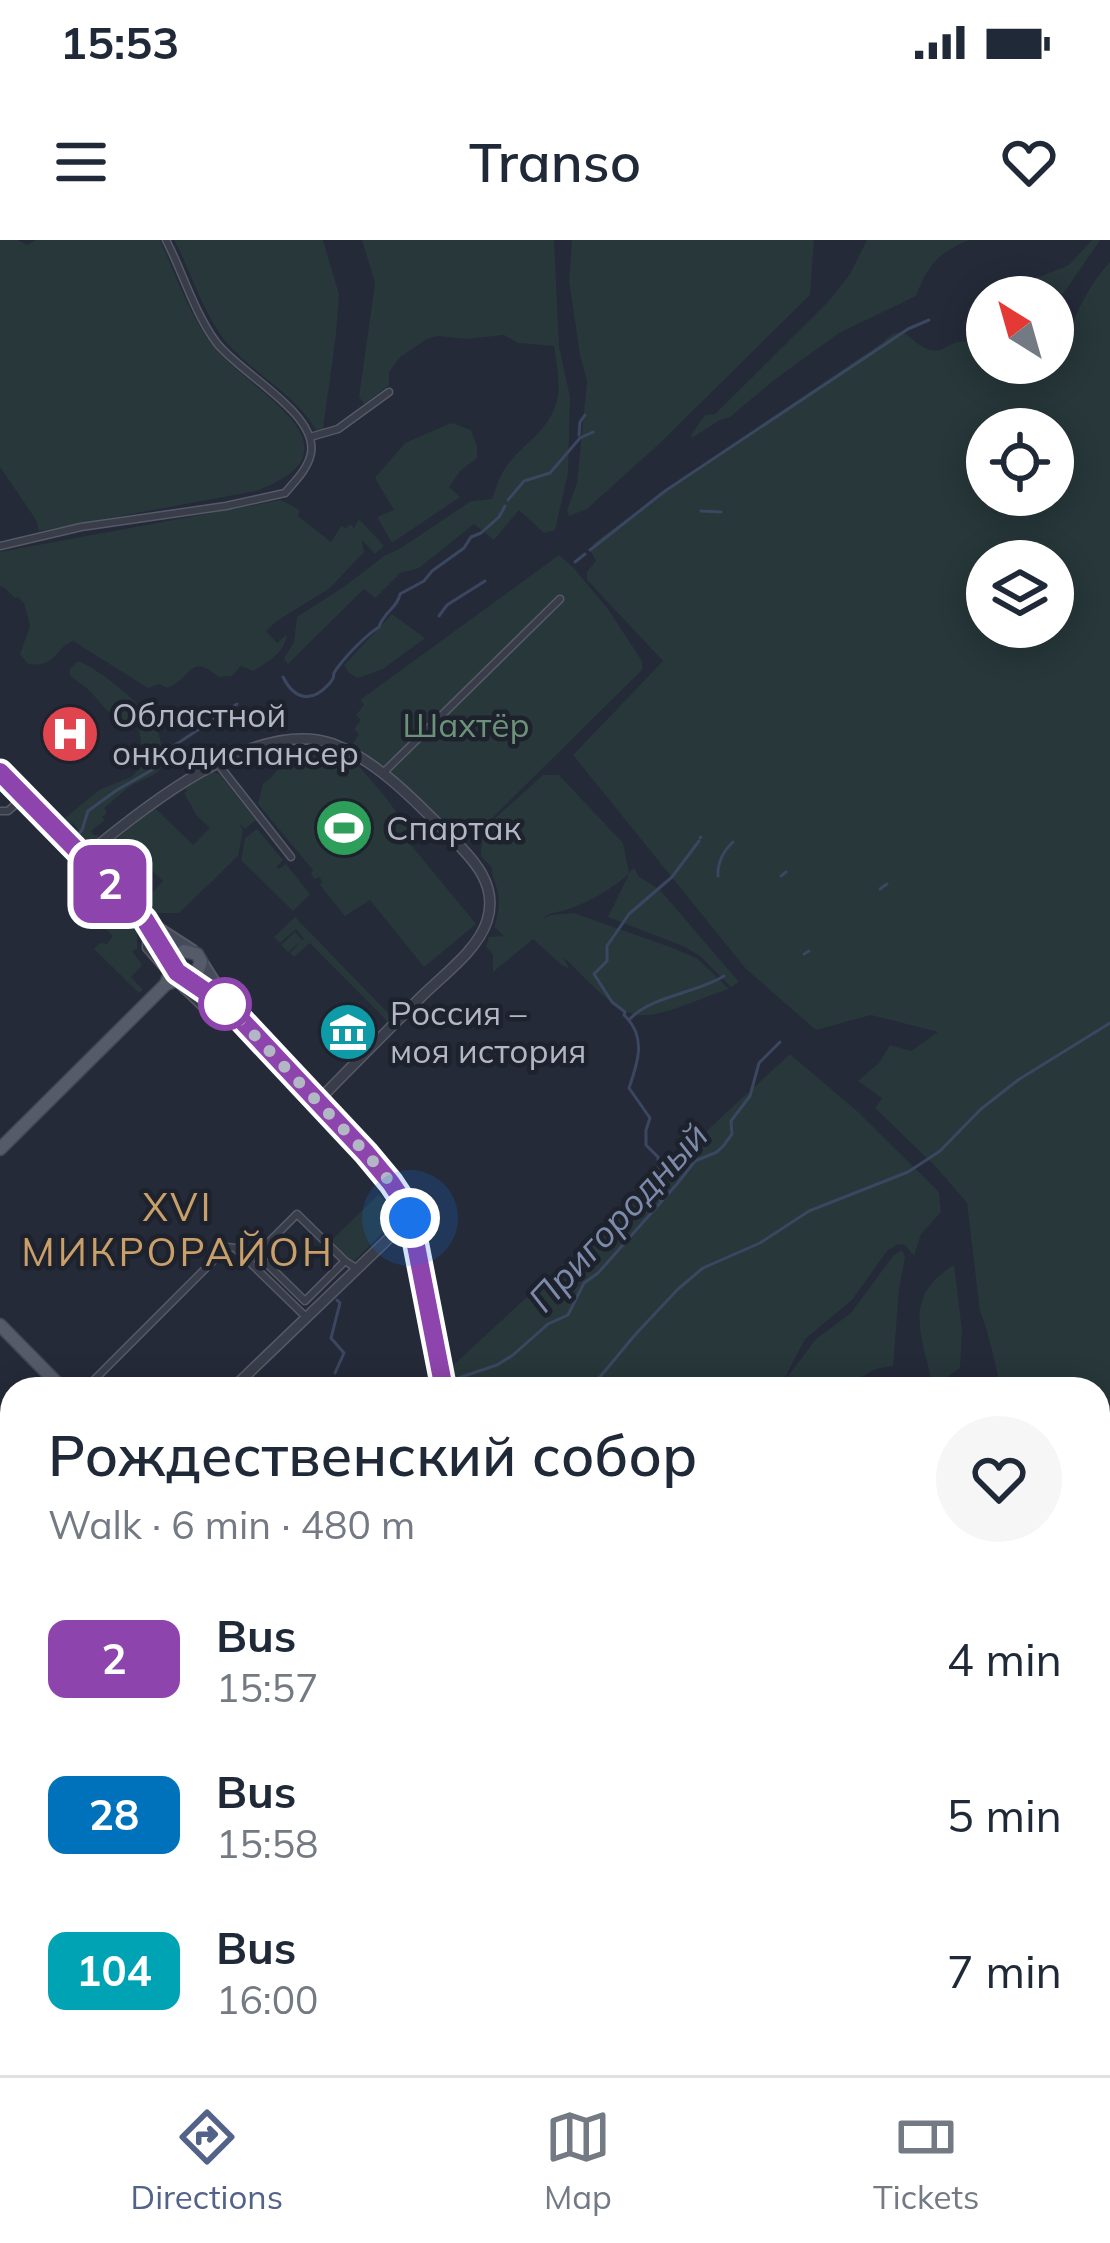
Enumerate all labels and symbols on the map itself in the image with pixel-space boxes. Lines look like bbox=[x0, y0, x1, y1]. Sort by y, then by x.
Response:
north arrow bbox=[966, 276, 1074, 384]
place label: Областной онкодиспансер bbox=[112, 694, 359, 773]
hospital icon: Областной онкодиспансер bbox=[39, 703, 101, 765]
park label: Шахтёр bbox=[402, 704, 530, 745]
sports icon: Спартак bbox=[313, 797, 375, 859]
place label: Спартак bbox=[386, 807, 522, 848]
line badge: 2 bbox=[71, 845, 149, 923]
unlabelled marker bbox=[200, 979, 250, 1029]
place label: Россия – моя история bbox=[390, 992, 586, 1071]
museum icon: Россия – моя история bbox=[317, 1001, 379, 1063]
water label: Пригородный bbox=[519, 1113, 717, 1321]
district label: XVI МИКРОРАЙОН bbox=[21, 1182, 335, 1276]
your location bbox=[380, 1188, 440, 1248]

